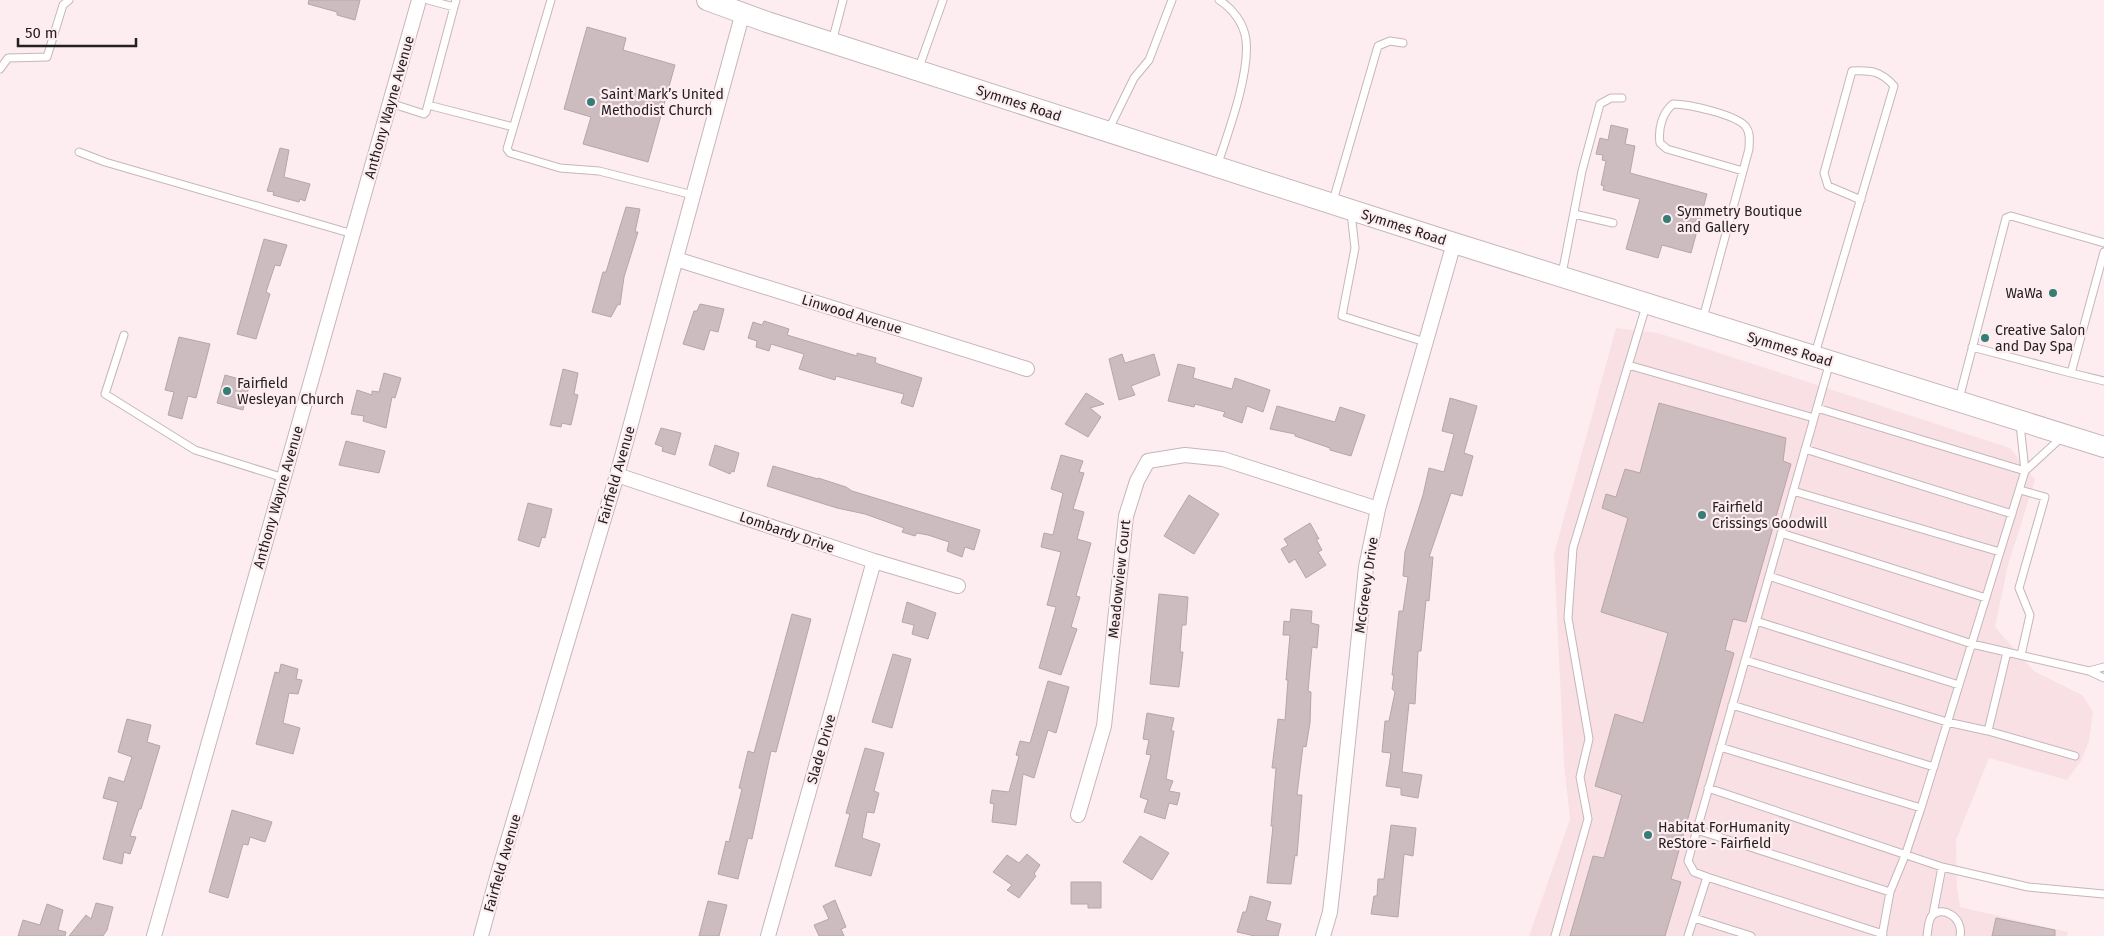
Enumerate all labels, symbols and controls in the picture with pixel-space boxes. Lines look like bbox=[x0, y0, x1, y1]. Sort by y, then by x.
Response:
scale bar bbox=[18, 15, 135, 47]
text: 50 m bbox=[25, 24, 58, 42]
street label: Anthony Wayne Avenue bbox=[361, 34, 418, 181]
street label: Symmes Road bbox=[974, 82, 1064, 125]
place label: Saint Mark’s United Methodist Church bbox=[601, 86, 724, 119]
marker: Saint Mark’s United Methodist Church bbox=[585, 96, 597, 108]
place label: Symmetry Boutique and Gallery bbox=[1677, 203, 1802, 236]
street label: Symmes Road bbox=[1359, 206, 1449, 249]
marker: Symmetry Boutique and Gallery bbox=[1661, 213, 1673, 225]
place label: WaWa bbox=[2005, 285, 2043, 302]
marker: WaWa bbox=[2047, 287, 2059, 299]
street label: Linwood Avenue bbox=[800, 291, 904, 338]
place label: Creative Salon and Day Spa bbox=[1995, 322, 2085, 355]
street label: Symmes Road bbox=[1745, 328, 1835, 371]
marker: Creative Salon and Day Spa bbox=[1979, 332, 1991, 344]
place label: Fairfield Wesleyan Church bbox=[237, 375, 344, 408]
marker: Fairfield Wesleyan Church bbox=[221, 385, 233, 397]
street label: Anthony Wayne Avenue bbox=[250, 424, 307, 571]
street label: Fairfield Avenue bbox=[594, 424, 639, 526]
place label: Fairfield Crissings Goodwill bbox=[1712, 499, 1827, 532]
street label: Lombardy Drive bbox=[737, 508, 837, 557]
marker: Fairfield Crissings Goodwill bbox=[1696, 509, 1708, 521]
street label: Meadowview Court bbox=[1105, 518, 1134, 639]
street label: McGreevy Drive bbox=[1351, 536, 1382, 634]
street label: Slade Drive bbox=[803, 712, 840, 786]
street label: Fairfield Avenue bbox=[480, 812, 525, 914]
place label: Habitat ForHumanity ReStore - Fairfield bbox=[1658, 819, 1790, 852]
marker: Habitat ForHumanity ReStore - Fairfield bbox=[1642, 829, 1654, 841]

